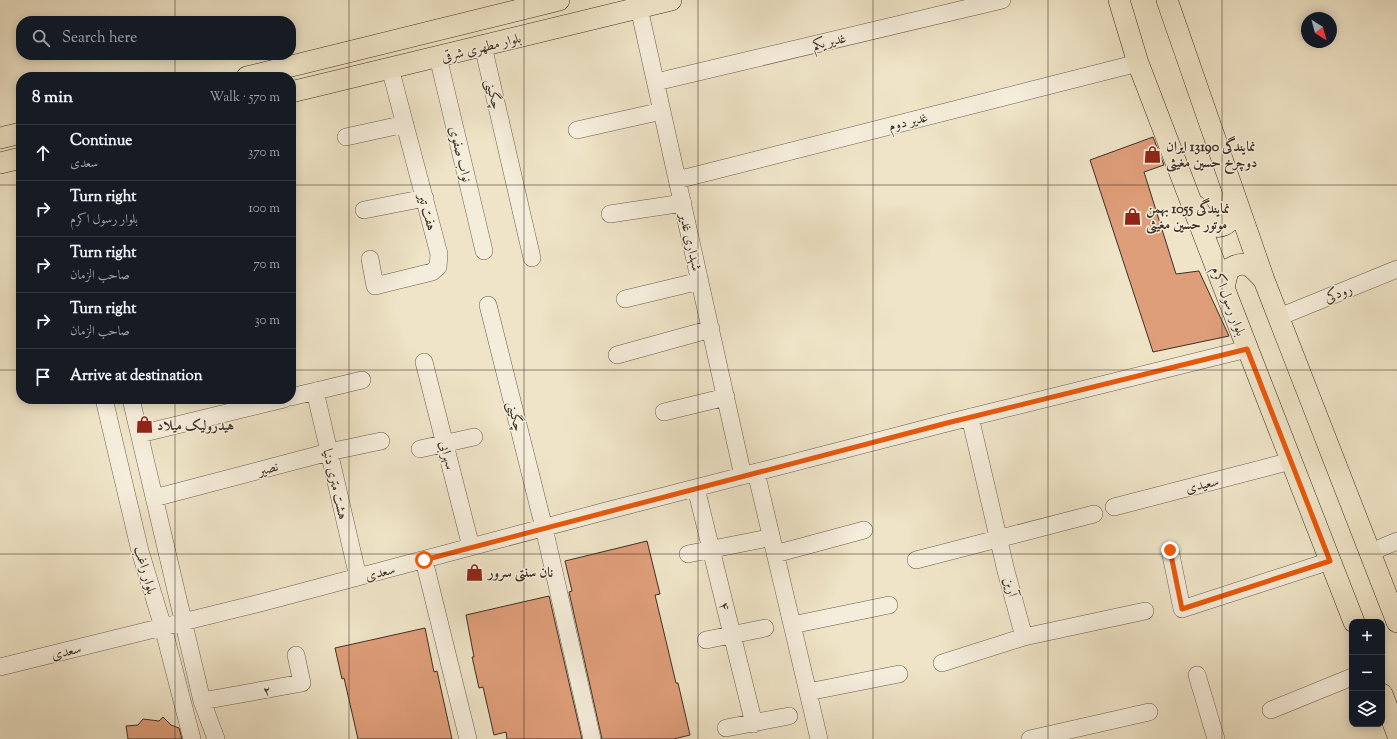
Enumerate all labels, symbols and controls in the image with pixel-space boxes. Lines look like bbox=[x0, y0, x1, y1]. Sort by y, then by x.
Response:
north arrow bbox=[1301, 12, 1337, 48]
search box bbox=[16, 16, 296, 60]
icon: search bbox=[30, 27, 52, 49]
text: Search here bbox=[62, 28, 137, 49]
street label: بلوار مطهری شرقی bbox=[439, 29, 524, 69]
street label: غدیر یکم bbox=[811, 29, 849, 58]
street label: چگینی bbox=[479, 77, 506, 111]
text: 8 min bbox=[32, 86, 73, 110]
text: Walk · 570 m bbox=[210, 89, 280, 107]
street label: غدیر دوم bbox=[887, 108, 931, 138]
street label: نواب صفوی bbox=[442, 124, 476, 185]
text: Continue bbox=[70, 131, 132, 152]
place label: نمایندگی 13190 ایران دوچرخ حسین مغیثی bbox=[1166, 135, 1257, 175]
icon: ahead bbox=[32, 142, 54, 164]
text: 370 m bbox=[248, 144, 280, 162]
shop icon: نمایندگی 13190 ایران دوچرخ حسین مغیثی bbox=[1143, 144, 1163, 164]
text: سعدی bbox=[70, 155, 98, 173]
text: Turn right bbox=[70, 187, 136, 208]
street label: هفت تیر bbox=[411, 190, 441, 233]
place label: نمایندگی 1055 بهمن موتور حسین مغیثی bbox=[1146, 197, 1230, 236]
icon: right bbox=[32, 198, 54, 220]
text: 100 m bbox=[248, 200, 280, 218]
shop icon: نمایندگی 1055 بهمن موتور حسین مغیثی bbox=[1123, 206, 1143, 226]
street label: شهداری غدیر bbox=[672, 210, 705, 274]
text: بلوار رسول اکرم bbox=[70, 211, 138, 229]
text: Turn right bbox=[70, 243, 136, 264]
icon: right bbox=[32, 254, 54, 276]
text: 70 m bbox=[253, 256, 280, 274]
street label: بلوار رسول اکرم bbox=[1204, 264, 1250, 340]
text: صاحب الزمان bbox=[70, 267, 130, 285]
street label: رودکی bbox=[1321, 279, 1356, 309]
text: Turn right bbox=[70, 299, 136, 320]
icon: right bbox=[32, 310, 54, 332]
text: 30 m bbox=[254, 312, 280, 330]
text: صاحب الزمان bbox=[70, 323, 130, 341]
icon: arrive bbox=[32, 366, 54, 388]
text: Arrive at destination bbox=[70, 366, 203, 387]
street label: چگینی bbox=[501, 399, 528, 434]
shop icon: هیدرولیک میلاد bbox=[134, 415, 154, 435]
place label: هیدرولیک میلاد bbox=[157, 417, 234, 437]
street label: سهرابی bbox=[433, 439, 459, 472]
street label: هشت متری دنیا bbox=[316, 447, 352, 522]
street label: نصیر bbox=[254, 458, 281, 483]
street label: سعیدی bbox=[1184, 472, 1221, 500]
route end bbox=[1161, 541, 1179, 559]
street label: بلوار راغب bbox=[128, 544, 161, 598]
route start bbox=[415, 551, 433, 569]
street label: سعدی bbox=[363, 560, 398, 588]
shop icon: نان سنتی سرور bbox=[465, 562, 485, 582]
place label: نان سنتی سرور bbox=[486, 564, 553, 584]
street label: آرین bbox=[997, 575, 1022, 602]
street label: ۴ bbox=[712, 600, 734, 613]
map controls bbox=[1349, 619, 1385, 727]
button: + bbox=[1349, 619, 1385, 655]
street label: سعدی bbox=[49, 640, 84, 666]
button: − bbox=[1349, 655, 1385, 691]
street label: ۲ bbox=[262, 681, 273, 703]
button: layers bbox=[1349, 691, 1385, 727]

